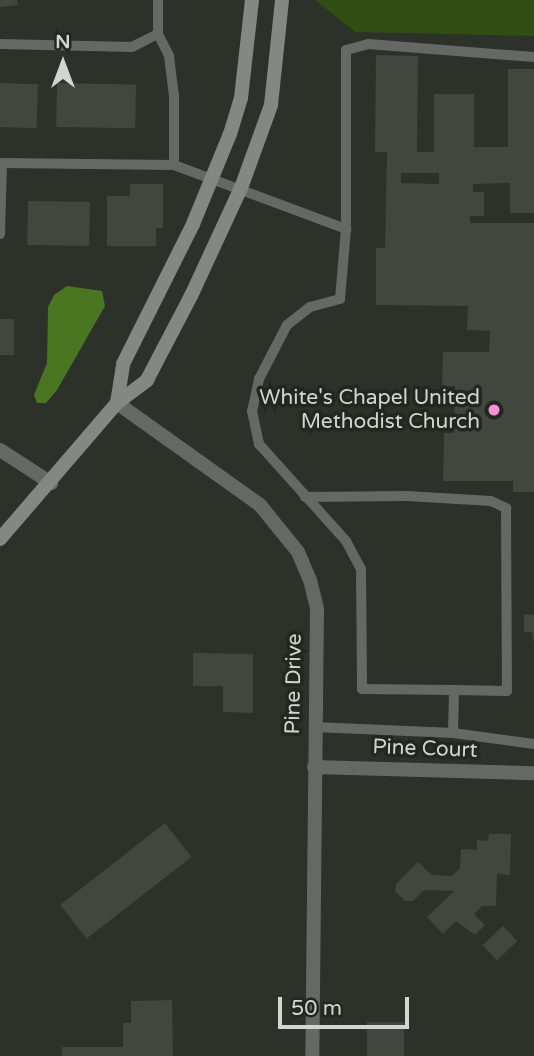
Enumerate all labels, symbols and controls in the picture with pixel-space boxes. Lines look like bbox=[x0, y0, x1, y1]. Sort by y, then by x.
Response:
north arrow bbox=[28, 28, 98, 98]
text: N bbox=[55, 31, 71, 53]
place label: White's Chapel United Methodist Church bbox=[259, 385, 480, 435]
marker: White's Chapel United Methodist Church bbox=[486, 402, 502, 418]
street label: Pine Drive bbox=[281, 633, 307, 735]
street label: Pine Court bbox=[372, 735, 478, 763]
scale bar bbox=[282, 982, 413, 1026]
text: 50 m bbox=[291, 996, 342, 1021]

